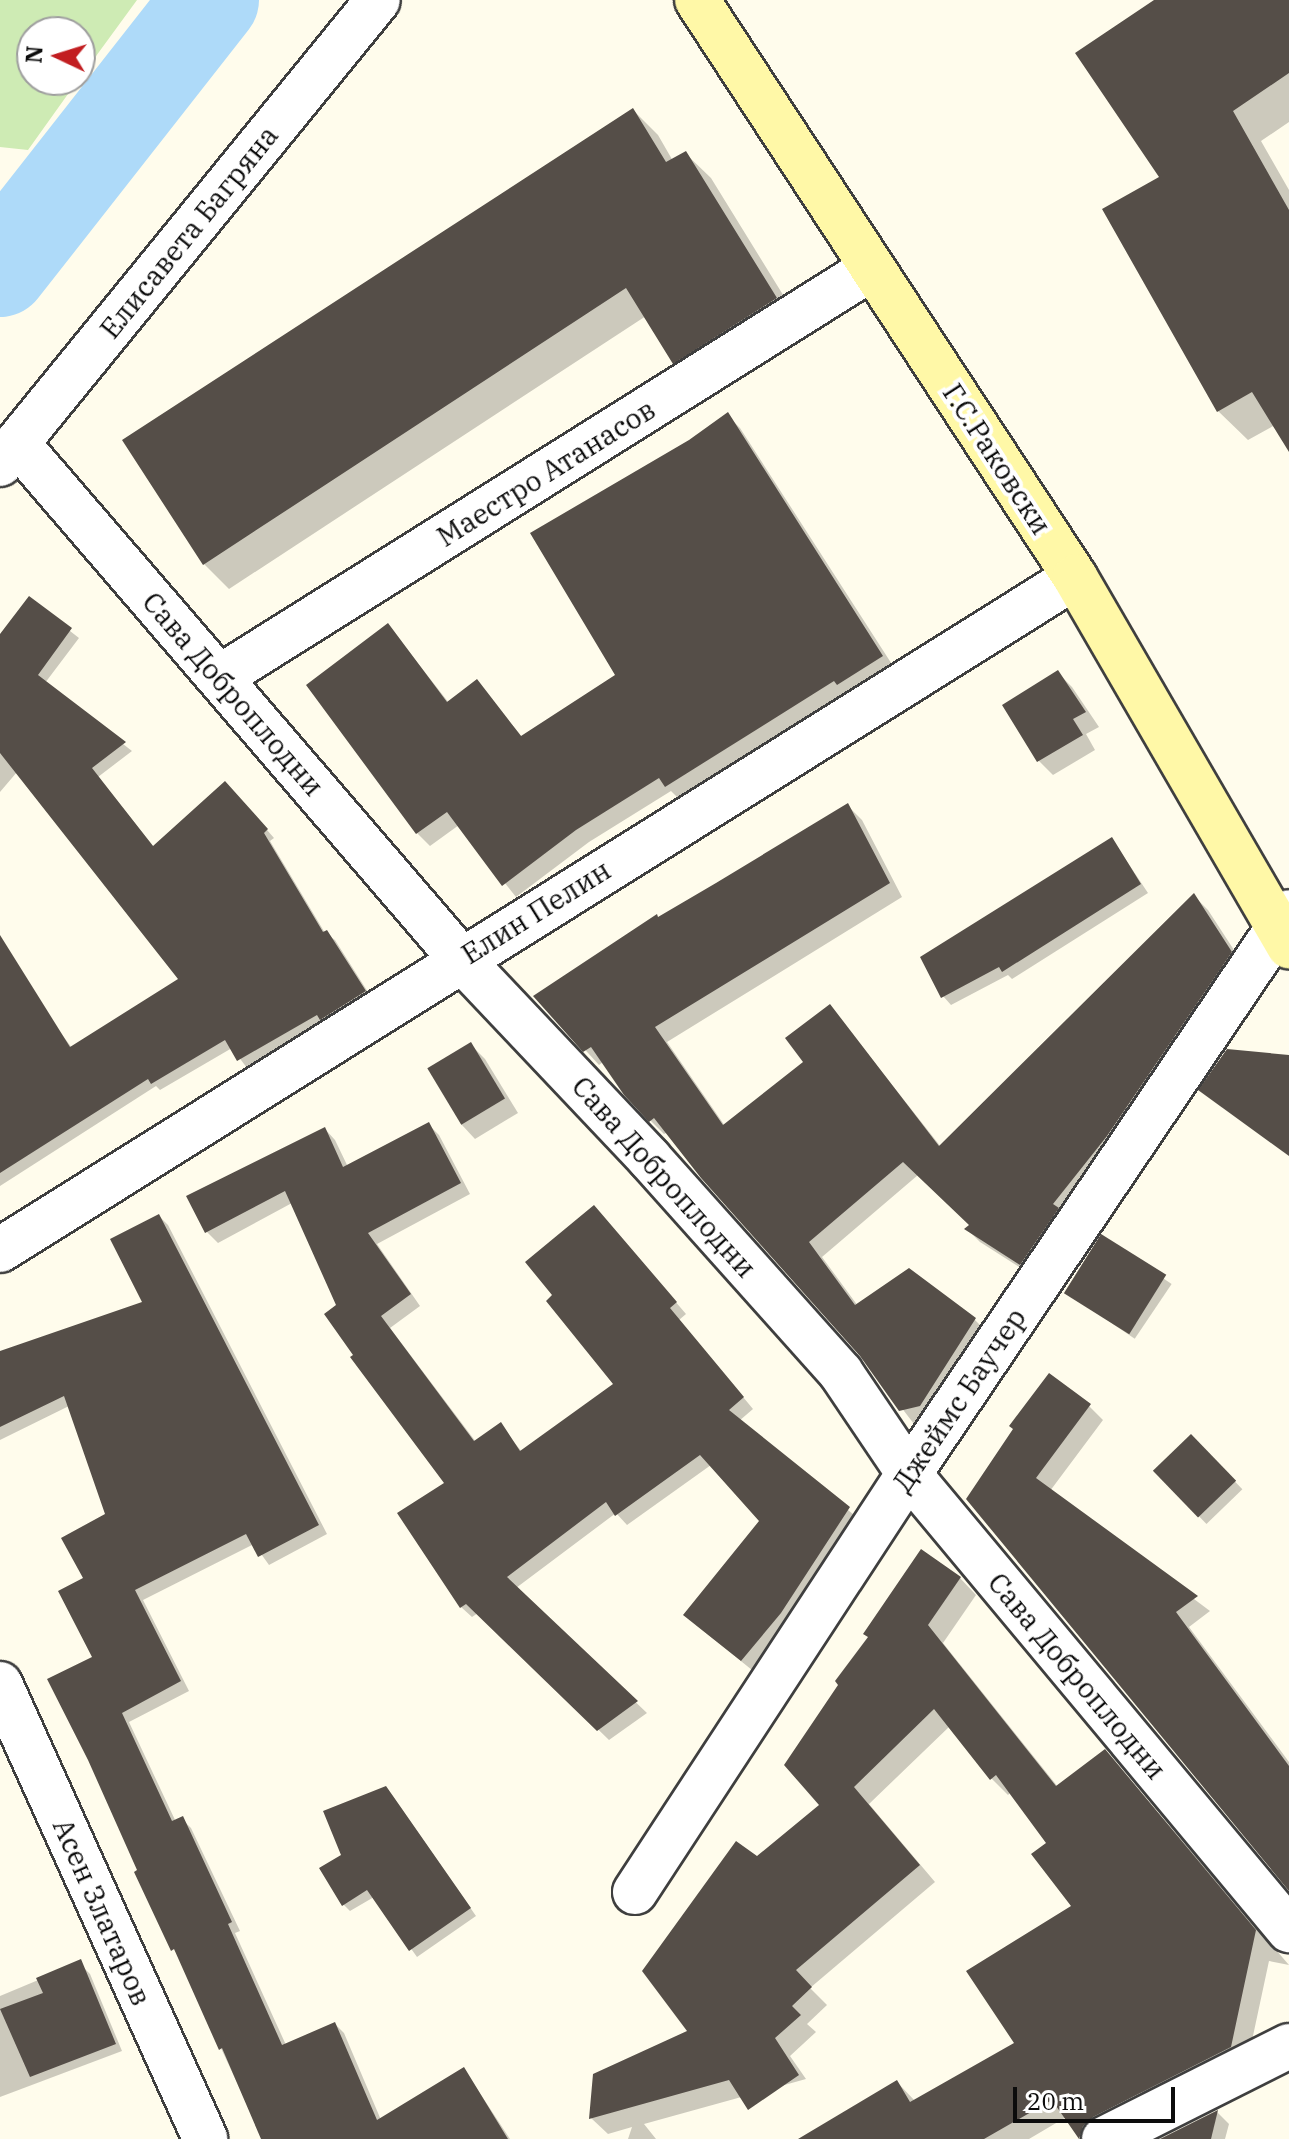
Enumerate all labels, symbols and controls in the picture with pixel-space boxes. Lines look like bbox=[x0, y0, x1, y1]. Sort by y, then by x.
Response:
north arrow bbox=[16, 16, 96, 96]
text: N bbox=[18, 45, 49, 64]
street label: Елисавета Багряна bbox=[93, 119, 285, 345]
street label: Г.С.Раковски bbox=[936, 377, 1058, 541]
street label: Маестро Атанасов bbox=[431, 392, 661, 554]
street label: Сава Доброплодни bbox=[135, 585, 331, 803]
street label: Елин Пелин bbox=[455, 853, 617, 971]
street label: Сава Доброплодни bbox=[565, 1070, 763, 1284]
street label: Джеймс Баучер bbox=[885, 1302, 1033, 1498]
street label: Сава Доброплодни bbox=[981, 1566, 1173, 1786]
street label: Асен Златаров bbox=[46, 1813, 158, 2011]
scale bar bbox=[1017, 2071, 1179, 2121]
text: 20 m bbox=[1027, 2085, 1084, 2117]

